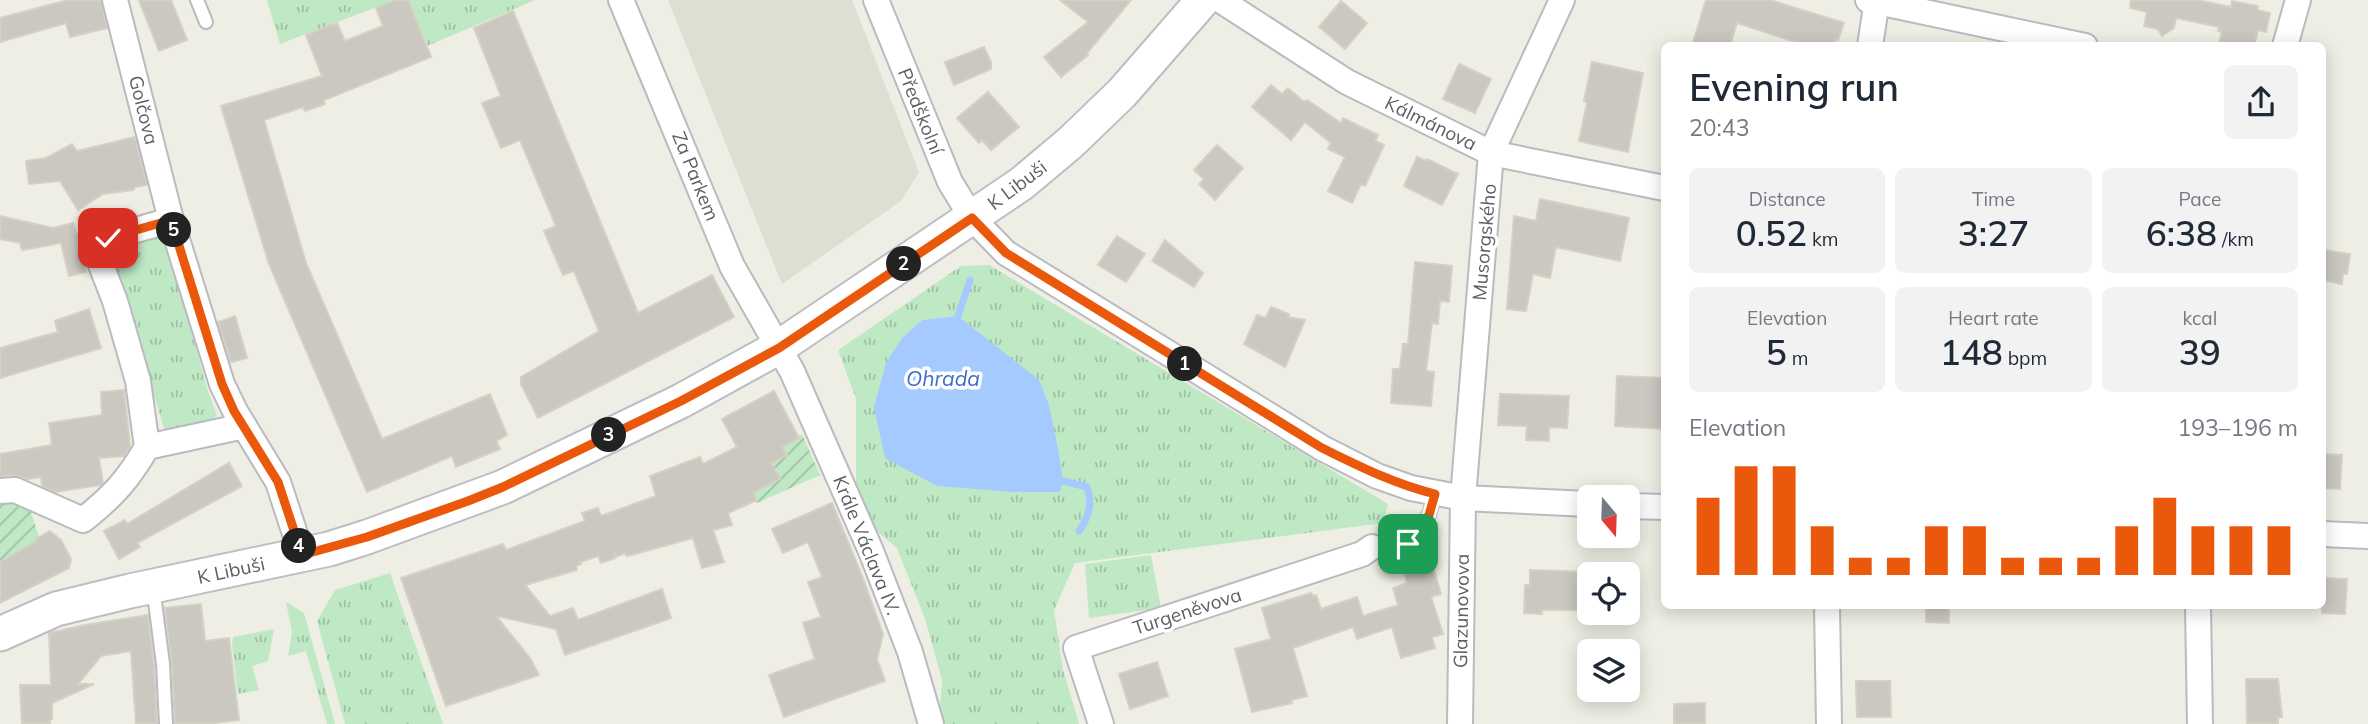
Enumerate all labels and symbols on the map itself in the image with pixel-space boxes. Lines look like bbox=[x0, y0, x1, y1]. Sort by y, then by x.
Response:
street label: Předškolní bbox=[893, 64, 950, 159]
street label: Golčova bbox=[124, 73, 164, 147]
street label: Kálmánova bbox=[1381, 90, 1481, 156]
street label: Za Parkem bbox=[667, 128, 725, 224]
street label: K Libuši bbox=[983, 155, 1051, 215]
street label: Musorgského bbox=[1467, 183, 1501, 301]
pin bbox=[78, 208, 138, 268]
pin: 5 bbox=[156, 212, 192, 247]
pin: 2 bbox=[886, 246, 922, 282]
pin: 1 bbox=[1168, 346, 1202, 382]
water label: Ohrada bbox=[906, 365, 980, 391]
pin: 3 bbox=[592, 418, 626, 452]
street label: Krále Václava IV. bbox=[828, 472, 906, 618]
north arrow bbox=[1577, 485, 1640, 548]
pin bbox=[1378, 514, 1438, 574]
pin: 4 bbox=[282, 528, 316, 564]
street label: K Libuši bbox=[195, 551, 267, 589]
street label: Glazunovova bbox=[1448, 554, 1474, 668]
street label: Turgeněvova bbox=[1130, 582, 1244, 640]

